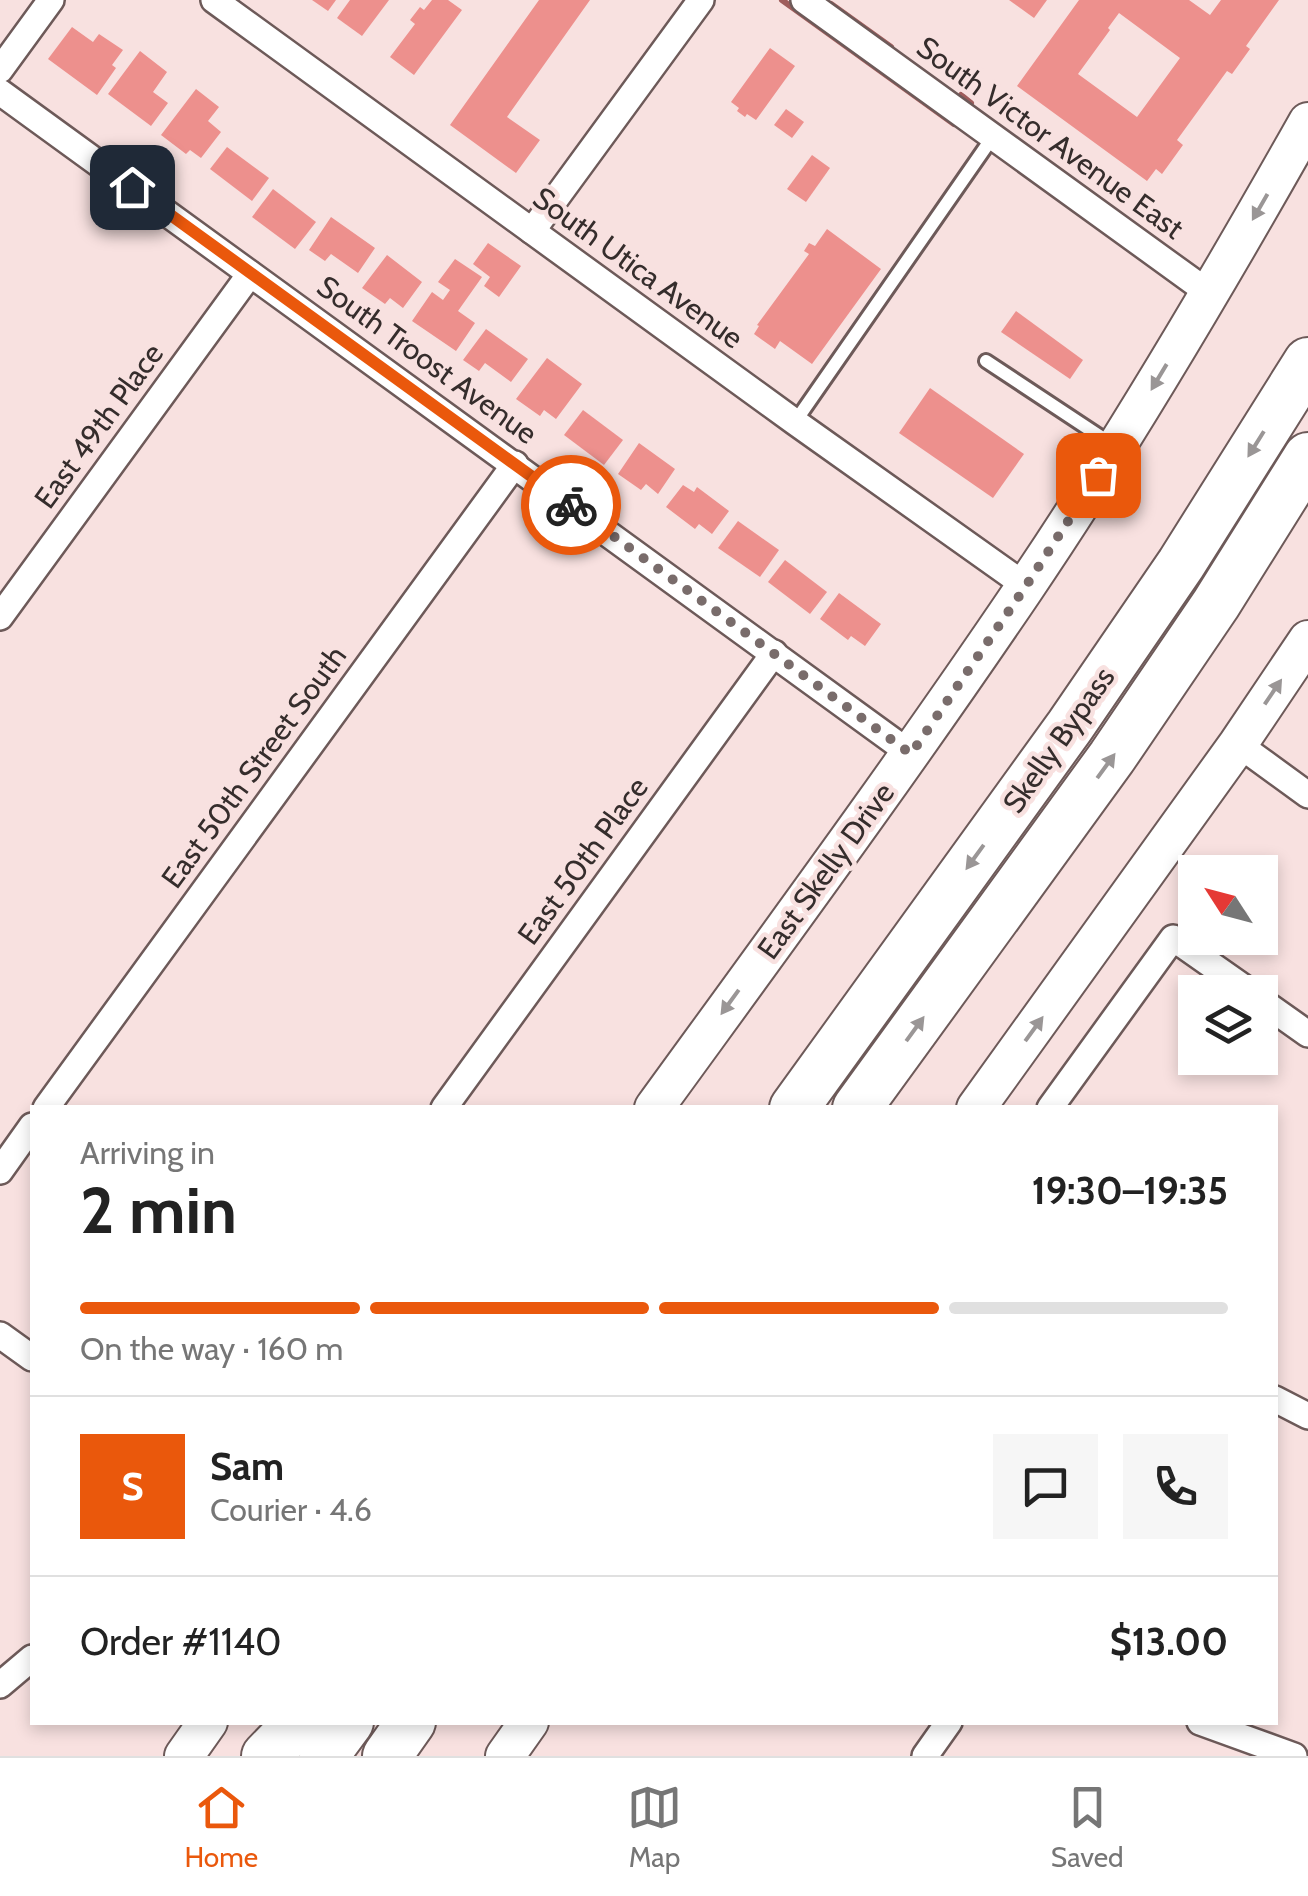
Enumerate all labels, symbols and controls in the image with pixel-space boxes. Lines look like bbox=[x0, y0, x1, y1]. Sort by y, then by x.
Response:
street label: South Victor Avenue East bbox=[910, 28, 1191, 247]
pin bbox=[90, 145, 175, 230]
icon: home bbox=[105, 160, 160, 215]
street label: South Utica Avenue bbox=[526, 179, 751, 356]
one-way arrow bbox=[1251, 193, 1269, 221]
street label: South Troost Avenue bbox=[310, 267, 544, 452]
street label: East 49th Place bbox=[26, 336, 171, 515]
one-way arrow bbox=[1151, 363, 1168, 391]
one-way arrow bbox=[1248, 430, 1265, 458]
pin bbox=[1056, 433, 1141, 518]
icon: bag bbox=[1071, 448, 1126, 503]
courier bbox=[521, 455, 621, 555]
icon: bike bbox=[544, 478, 599, 533]
street label: East 50th Street South bbox=[153, 638, 354, 895]
street label: Skelly Bypass bbox=[995, 660, 1122, 820]
one-way arrow bbox=[1263, 679, 1282, 706]
one-way arrow bbox=[1095, 752, 1115, 779]
street label: East 50th Place bbox=[509, 770, 656, 952]
street label: East Skelly Drive bbox=[749, 775, 902, 966]
one-way arrow bbox=[966, 844, 985, 871]
north arrow bbox=[1178, 855, 1278, 955]
map controls bbox=[1178, 855, 1278, 1075]
button: layers bbox=[1178, 975, 1278, 1075]
one-way arrow bbox=[721, 989, 741, 1016]
one-way arrow bbox=[904, 1015, 924, 1042]
one-way arrow bbox=[1023, 1016, 1043, 1042]
text: Arriving in bbox=[80, 1133, 215, 1172]
text: 19:30–19:35 bbox=[1032, 1167, 1228, 1214]
text: 2 min bbox=[80, 1170, 237, 1249]
text: On the way · 160 m bbox=[80, 1329, 343, 1368]
button: chat bbox=[993, 1434, 1098, 1539]
button: phone bbox=[1123, 1434, 1228, 1539]
text: Sam bbox=[210, 1443, 284, 1490]
text: S bbox=[121, 1463, 144, 1510]
text: Courier · 4.6 bbox=[210, 1490, 372, 1529]
text: Order #1140 bbox=[80, 1618, 282, 1665]
text: $13.00 bbox=[1110, 1618, 1228, 1665]
tab: Home bbox=[184, 1780, 258, 1874]
tab: Map bbox=[627, 1780, 682, 1874]
tab: Saved bbox=[1051, 1780, 1124, 1874]

